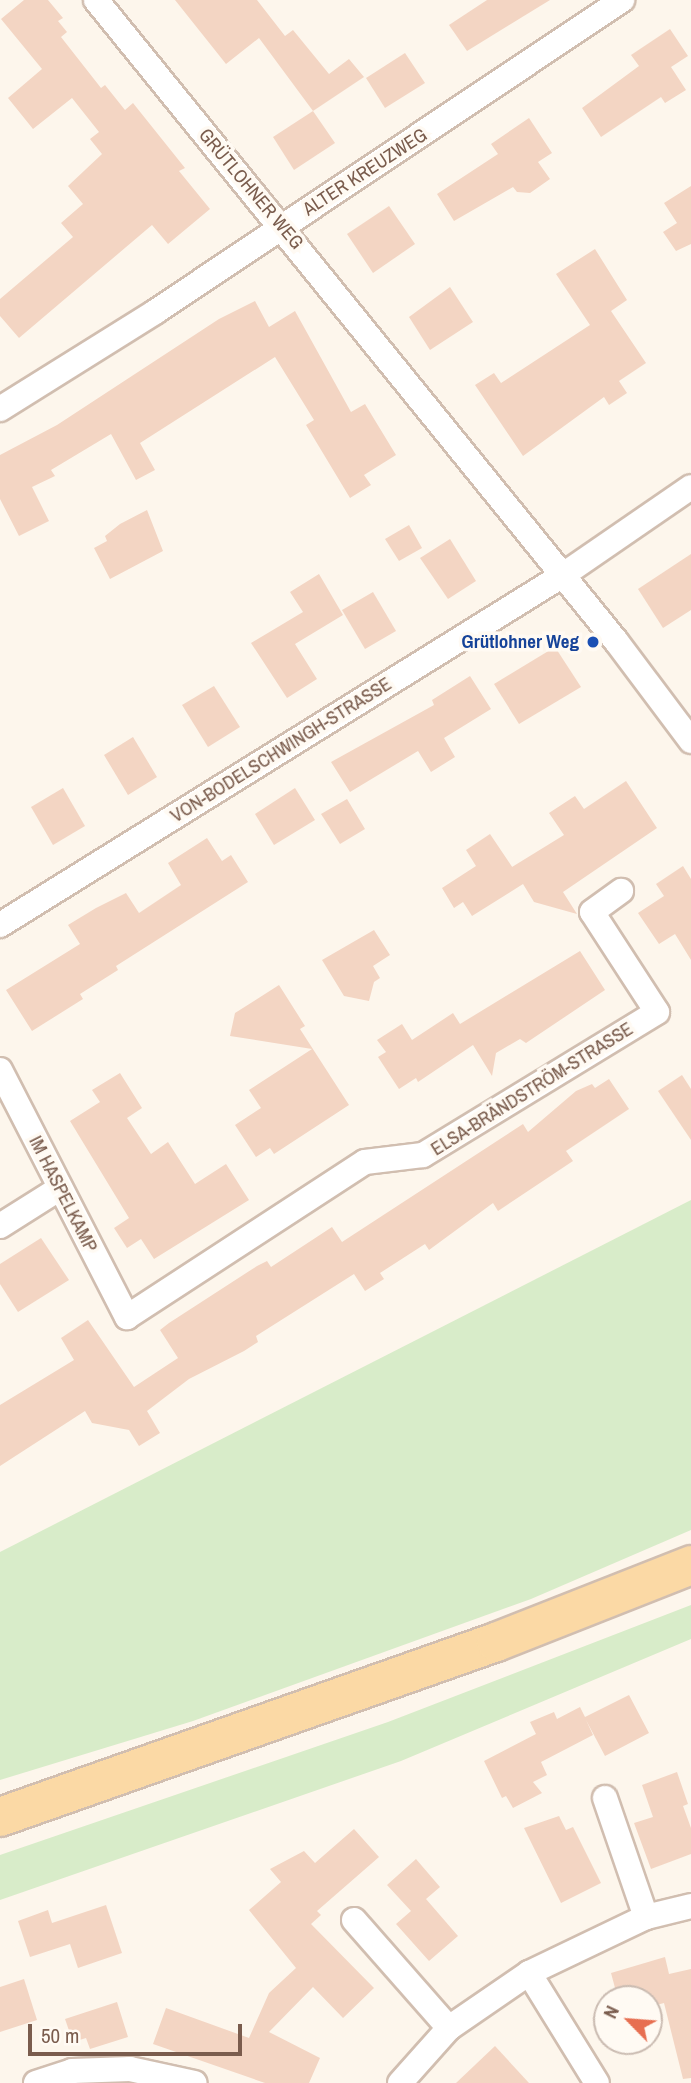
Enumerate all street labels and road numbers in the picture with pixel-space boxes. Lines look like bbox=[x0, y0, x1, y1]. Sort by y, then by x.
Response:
street label: ALTER KREUZWEG bbox=[299, 123, 431, 221]
street label: GRÜTLOHNER WEG bbox=[194, 124, 308, 254]
street label: VON-BODELSCHWINGH-STRASSE bbox=[166, 672, 396, 828]
street label: ELSA-BRÄNDSTRÖM-STRASSE bbox=[427, 1017, 637, 1161]
street label: IM HASPELKAMP bbox=[24, 1132, 102, 1256]

